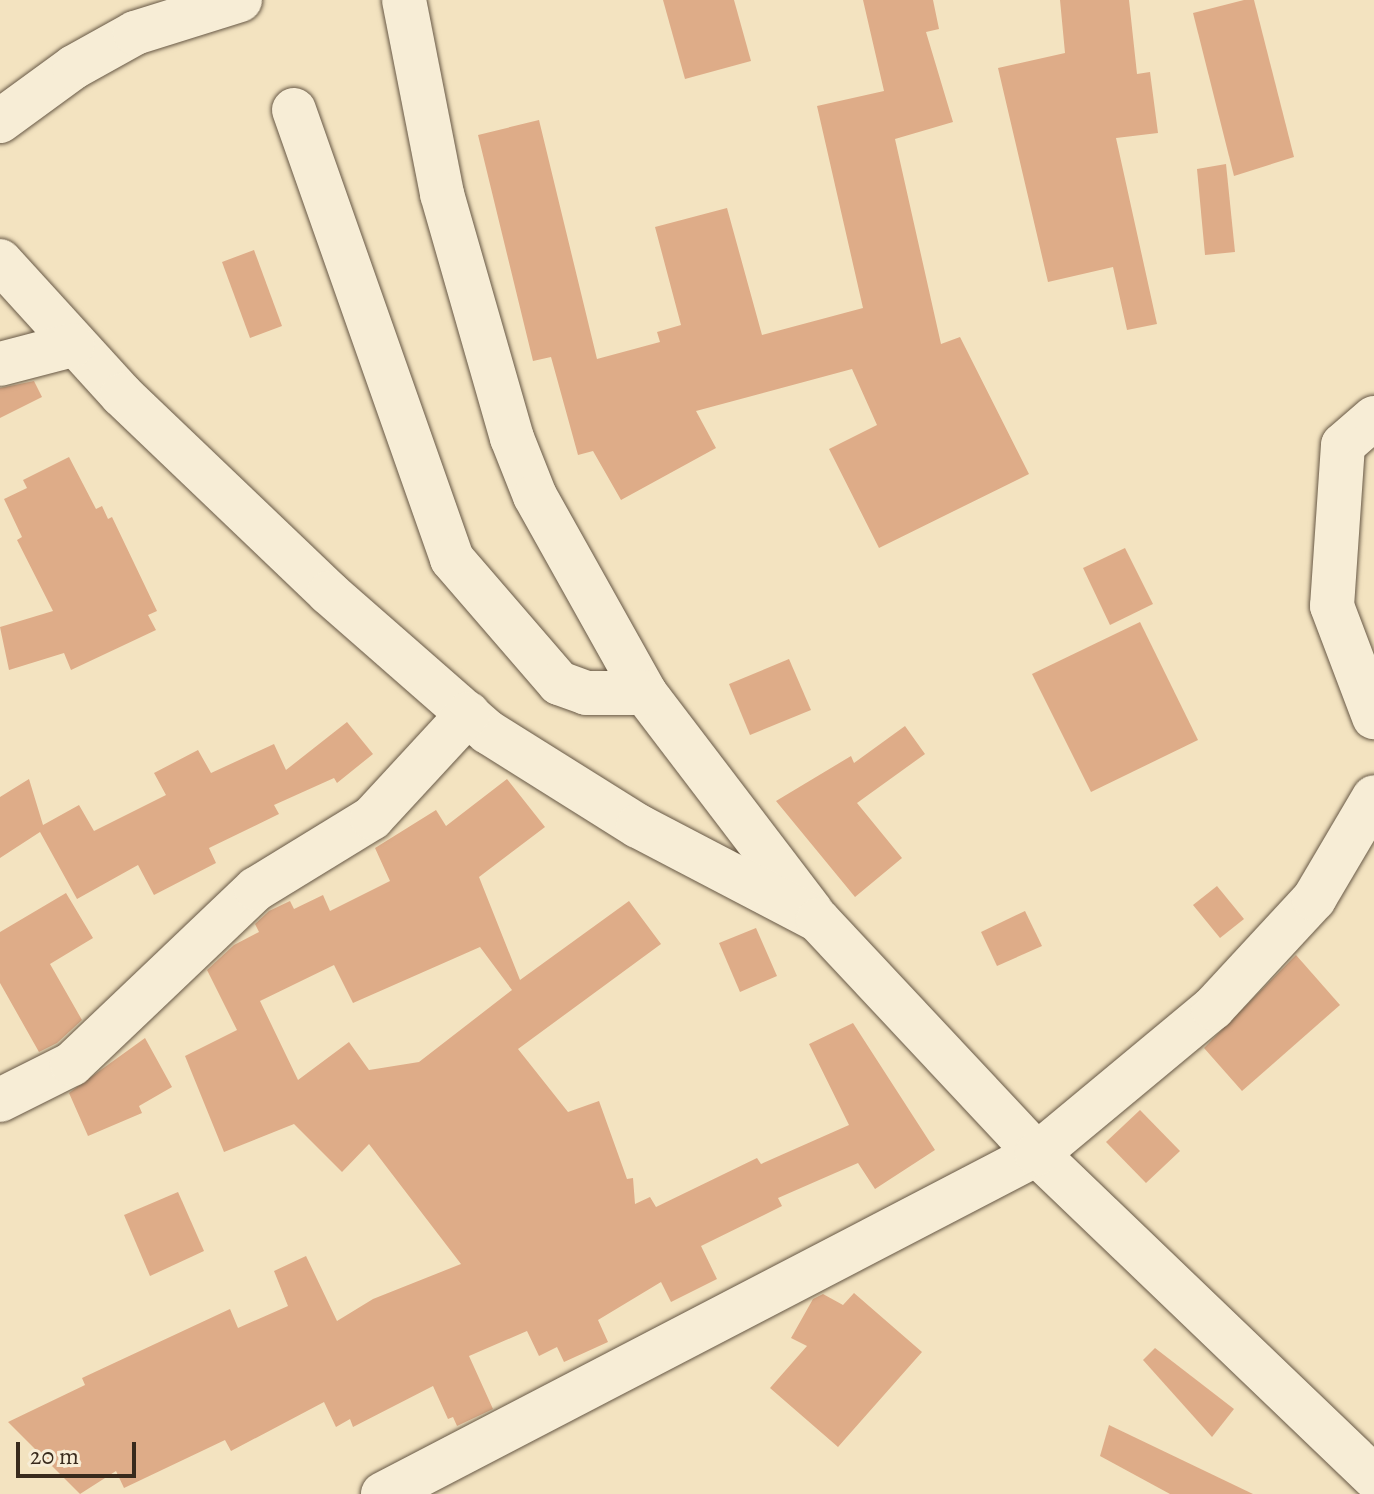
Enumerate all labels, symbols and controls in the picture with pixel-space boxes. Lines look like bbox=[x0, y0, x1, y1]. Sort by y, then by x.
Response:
scale bar bbox=[20, 1426, 140, 1476]
text: 20 m bbox=[30, 1440, 79, 1472]

